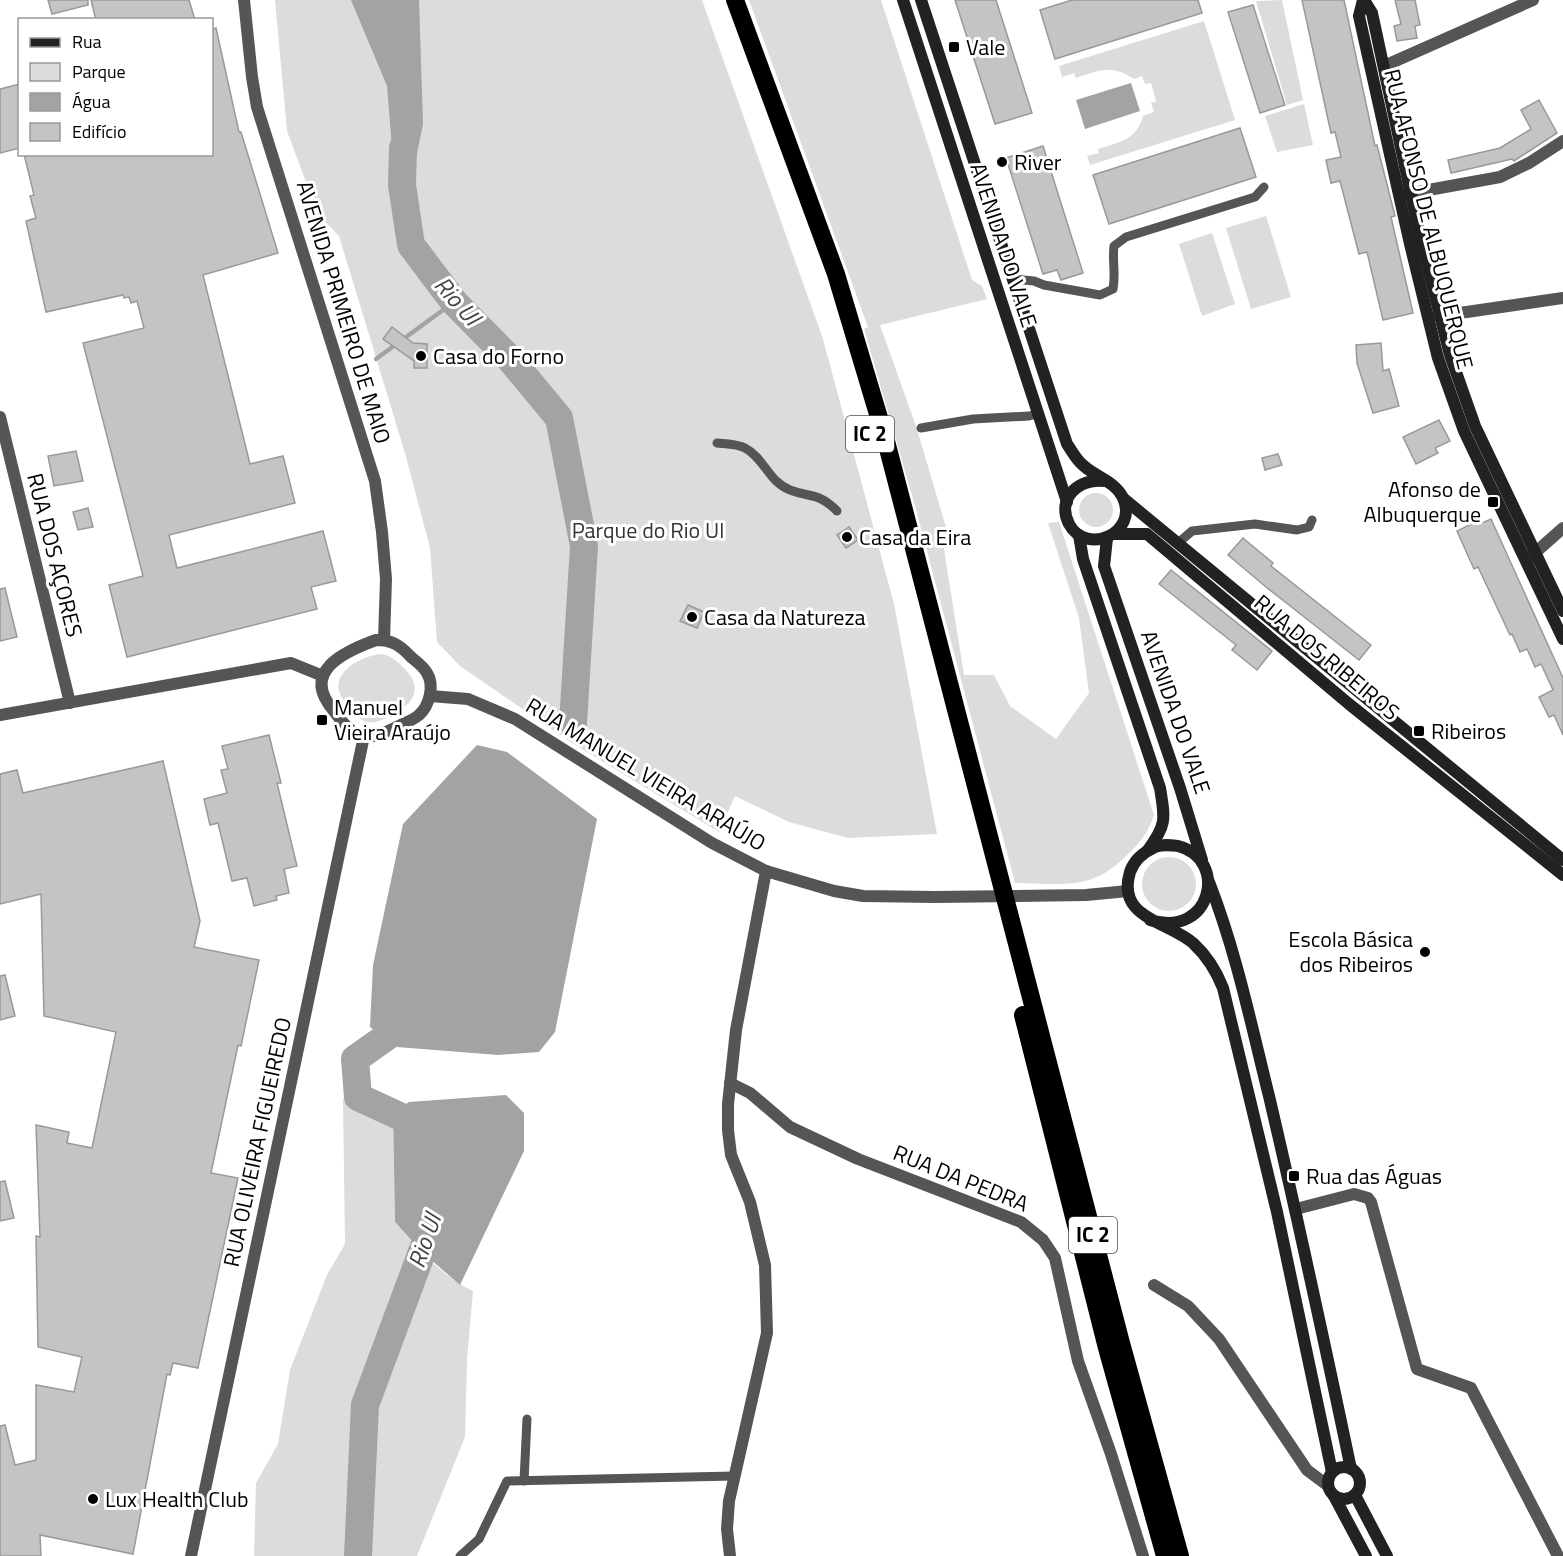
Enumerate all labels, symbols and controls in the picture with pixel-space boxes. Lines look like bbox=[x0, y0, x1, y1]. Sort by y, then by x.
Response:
legend bbox=[18, 18, 213, 156]
text: Rua bbox=[72, 28, 102, 55]
place label: Vale bbox=[966, 30, 1005, 64]
marker: Vale bbox=[947, 40, 961, 54]
text: Parque bbox=[72, 58, 126, 85]
street label: RUA AFONSO DE ALBUQUERQUE bbox=[1375, 65, 1483, 373]
text: Água bbox=[72, 88, 110, 115]
text: Edifício bbox=[72, 118, 126, 145]
place label: River bbox=[1014, 145, 1062, 179]
marker: River bbox=[995, 155, 1009, 169]
street label: AVENIDA DO VALE bbox=[961, 158, 1047, 332]
street label: AVENIDA PRIMEIRO DE MAIO bbox=[288, 176, 400, 448]
water label: Rio Ul bbox=[426, 268, 491, 335]
place label: Casa do Forno bbox=[433, 339, 564, 373]
marker: Casa do Forno bbox=[414, 349, 428, 363]
road number: IC 2 bbox=[846, 416, 894, 452]
street label: RUA DOS AÇORES bbox=[18, 470, 92, 640]
place label: Afonso de Albuquerque bbox=[1363, 472, 1481, 531]
marker: Afonso de Albuquerque bbox=[1486, 495, 1500, 509]
park label: Parque do Rio Ul bbox=[572, 513, 724, 547]
place label: Casa da Eira bbox=[859, 520, 971, 554]
marker: Casa da Eira bbox=[840, 530, 854, 544]
street label: RUA DOS RIBEIROS bbox=[1247, 586, 1407, 728]
place label: Casa da Natureza bbox=[704, 600, 865, 634]
marker: Casa da Natureza bbox=[685, 610, 699, 624]
street label: AVENIDA DO VALE bbox=[1132, 626, 1220, 798]
street label: RUA MANUEL VIEIRA ARAÚJO bbox=[519, 689, 773, 859]
place label: Manuel Vieira Araújo bbox=[334, 690, 451, 749]
marker: Manuel Vieira Araújo bbox=[315, 713, 329, 727]
place label: Ribeiros bbox=[1431, 714, 1506, 748]
marker: Ribeiros bbox=[1412, 724, 1426, 738]
place label: Escola Básica dos Ribeiros bbox=[1288, 922, 1413, 981]
marker: Escola Básica dos Ribeiros bbox=[1418, 945, 1432, 959]
street label: RUA OLIVEIRA FIGUEIREDO bbox=[214, 1014, 300, 1270]
street label: RUA DA PEDRA bbox=[888, 1135, 1034, 1221]
place label: Rua das Águas bbox=[1306, 1159, 1442, 1193]
marker: Rua das Águas bbox=[1287, 1169, 1301, 1183]
water label: Rio Ul bbox=[398, 1206, 451, 1273]
road number: IC 2 bbox=[1069, 1217, 1117, 1253]
place label: Lux Health Club bbox=[105, 1482, 249, 1516]
marker: Lux Health Club bbox=[86, 1492, 100, 1506]

